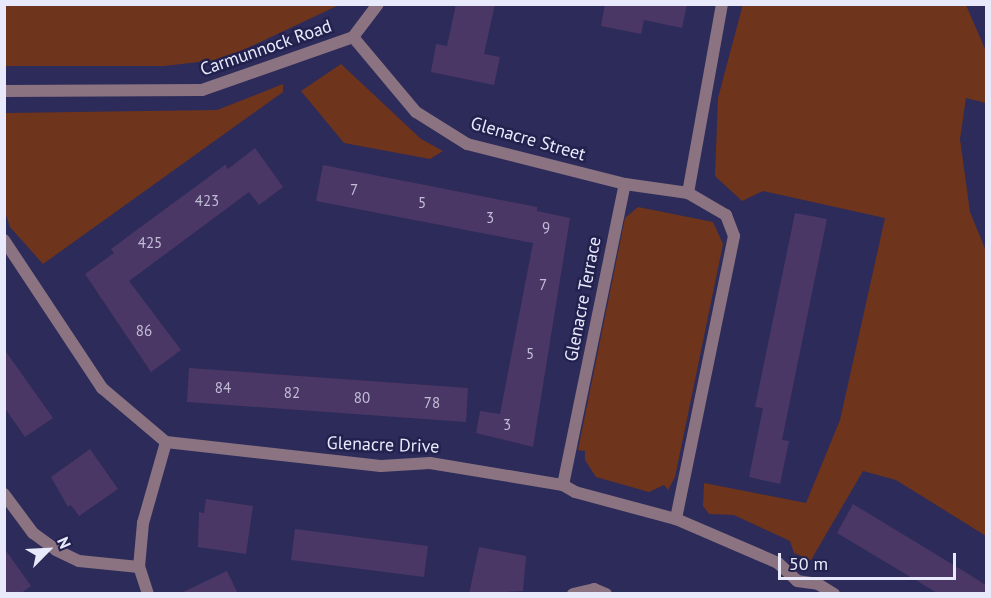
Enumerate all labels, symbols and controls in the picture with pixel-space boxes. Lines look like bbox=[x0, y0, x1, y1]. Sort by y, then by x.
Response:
street label: Carmunnock Road bbox=[197, 15, 335, 81]
street label: Glenacre Street bbox=[468, 112, 588, 166]
house number: 7 bbox=[350, 181, 358, 199]
house number: 423 bbox=[195, 192, 219, 210]
house number: 5 bbox=[418, 194, 426, 212]
house number: 3 bbox=[486, 209, 494, 227]
house number: 9 bbox=[542, 219, 550, 237]
house number: 425 bbox=[138, 234, 162, 252]
street label: Glenacre Terrace bbox=[560, 234, 606, 364]
house number: 7 bbox=[539, 276, 547, 294]
house number: 86 bbox=[136, 322, 152, 340]
house number: 5 bbox=[526, 345, 534, 363]
house number: 84 bbox=[215, 379, 231, 397]
house number: 82 bbox=[284, 384, 300, 402]
house number: 80 bbox=[354, 389, 370, 407]
house number: 78 bbox=[424, 394, 440, 412]
house number: 3 bbox=[503, 416, 511, 434]
street label: Glenacre Drive bbox=[326, 432, 440, 458]
north arrow bbox=[18, 520, 78, 580]
text: N bbox=[53, 534, 76, 552]
scale bar bbox=[781, 541, 960, 579]
text: 50 m bbox=[789, 552, 828, 575]

